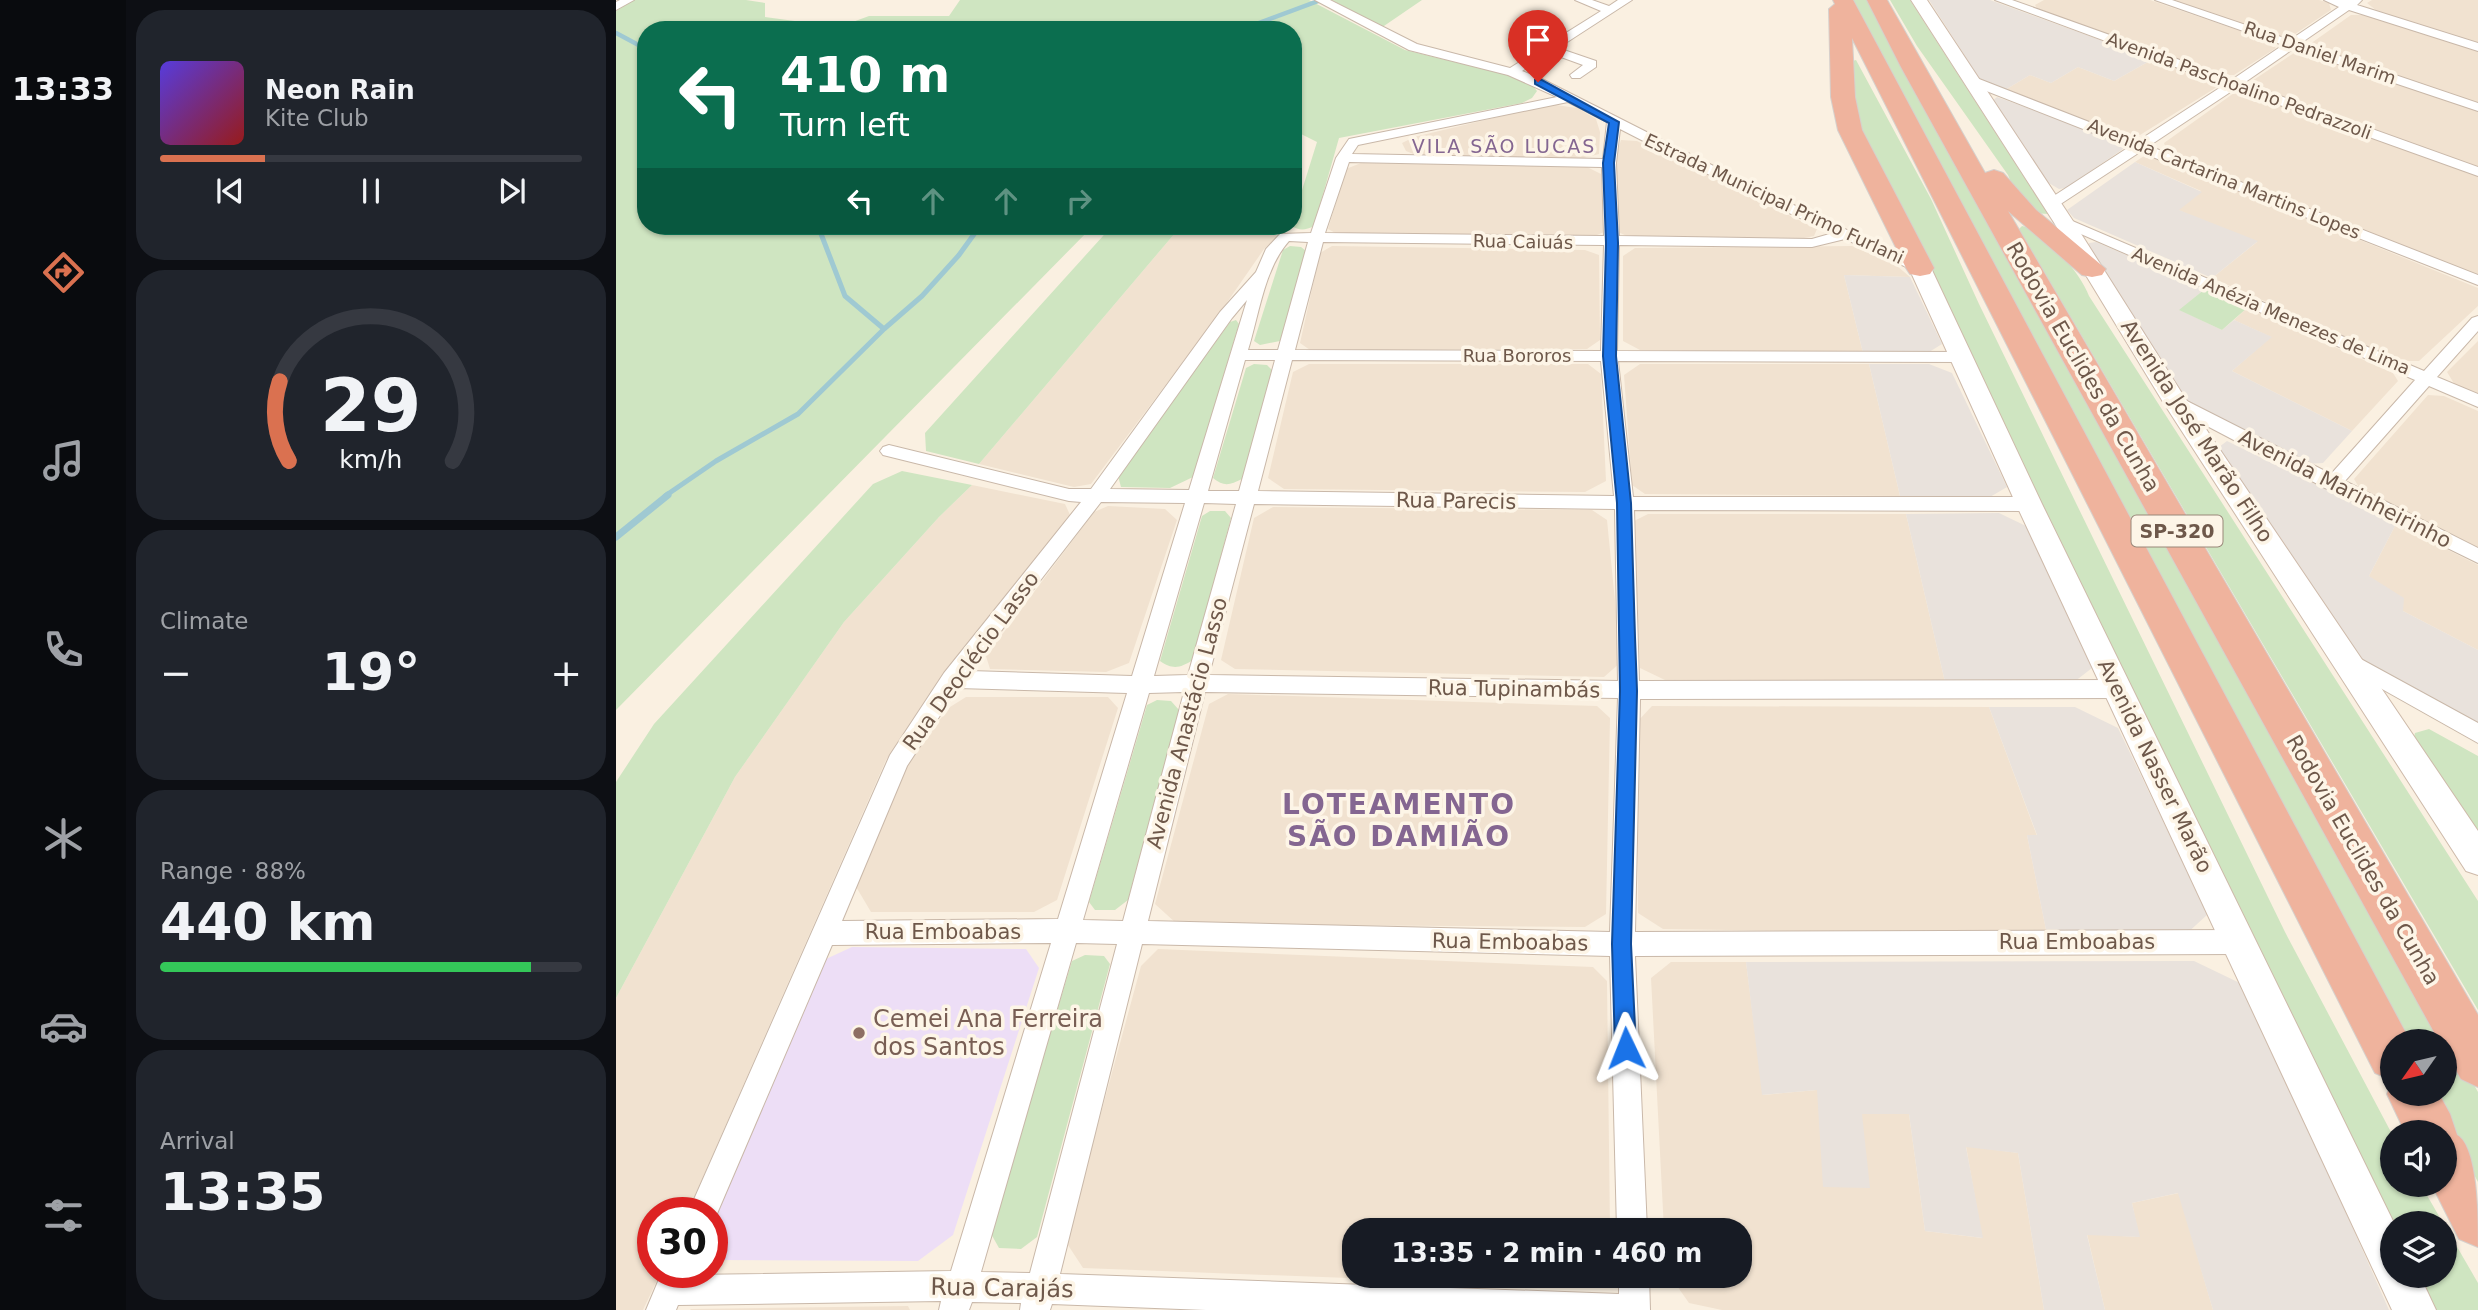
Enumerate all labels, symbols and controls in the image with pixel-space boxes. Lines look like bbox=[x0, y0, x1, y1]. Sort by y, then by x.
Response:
pin bbox=[1508, 10, 1568, 82]
street label: Rua Daniel Marim bbox=[2241, 17, 2399, 88]
icon: arrive bbox=[1519, 21, 1557, 59]
street label: Avenida Paschoalino Pedrazzoli bbox=[2104, 28, 2375, 143]
text: 410 m bbox=[780, 47, 950, 104]
icon: left bbox=[665, 49, 756, 140]
text: 13:33 bbox=[12, 70, 114, 108]
text: Neon Rain bbox=[265, 75, 415, 105]
text: Kite Club bbox=[265, 105, 369, 131]
text: Turn left bbox=[780, 106, 910, 144]
street label: Avenida Cartarina Martins Lopes bbox=[2085, 114, 2364, 243]
street label: Estrada Municipal Primo Furlani bbox=[1641, 129, 1907, 268]
district label: VILA SÃO LUCAS bbox=[1412, 135, 1596, 157]
icon: previous bbox=[211, 172, 249, 210]
icon: pause bbox=[352, 172, 390, 210]
icon: next bbox=[493, 172, 531, 210]
icon: left bbox=[841, 182, 879, 220]
icon: ahead bbox=[914, 182, 952, 220]
icon: ahead bbox=[987, 182, 1025, 220]
icon: right bbox=[1060, 182, 1098, 220]
street label: Rua Caiuás bbox=[1473, 230, 1573, 253]
street label: Rodovia Euclides da Cunha bbox=[2001, 238, 2165, 496]
street label: Avenida Anézia Menezes de Lima bbox=[2129, 242, 2413, 379]
icon: directions bbox=[39, 248, 88, 297]
street label: Avenida José Marão Filho bbox=[2116, 315, 2278, 547]
street label: Rua Bororos bbox=[1463, 345, 1571, 366]
text: 29 bbox=[320, 363, 422, 448]
street label: Avenida Marinheirinho bbox=[2235, 425, 2455, 553]
icon: music bbox=[39, 436, 88, 485]
text: km/h bbox=[339, 445, 403, 474]
street label: Rua Parecis bbox=[1396, 488, 1516, 514]
road number: SP-320 bbox=[2132, 516, 2222, 546]
street label: Rua Deoclécio Lasso bbox=[898, 567, 1044, 755]
street label: Avenida Anastácio Lasso bbox=[1142, 595, 1232, 851]
text: Climate bbox=[160, 608, 249, 634]
icon: phone bbox=[39, 625, 88, 674]
text: 19° bbox=[322, 642, 420, 702]
text: − bbox=[160, 651, 192, 695]
text: + bbox=[550, 651, 582, 695]
street label: Avenida Nasser Marão bbox=[2093, 655, 2217, 877]
street label: Rua Tupinambás bbox=[1428, 675, 1600, 703]
street label: Rodovia Euclides da Cunha bbox=[2281, 731, 2445, 989]
district label: LOTEAMENTO SÃO DAMIÃO bbox=[1282, 788, 1516, 853]
icon: climate bbox=[39, 814, 88, 863]
text: Range · 88% bbox=[160, 858, 306, 884]
text: 440 km bbox=[160, 892, 375, 952]
street label: Rua Emboabas bbox=[865, 920, 1021, 944]
street label: Rua Emboabas bbox=[1432, 929, 1588, 955]
street label: Rua Emboabas bbox=[1999, 930, 2155, 954]
icon: car bbox=[39, 1002, 88, 1051]
place label: Cemei Ana Ferreira dos Santos bbox=[873, 1005, 1103, 1061]
position arrow bbox=[1589, 1011, 1663, 1085]
marker: Cemei Ana Ferreira dos Santos bbox=[851, 1025, 867, 1041]
north arrow bbox=[2380, 1029, 2457, 1106]
map controls bbox=[2380, 1029, 2457, 1288]
button: sound bbox=[2380, 1120, 2457, 1197]
text: Arrival bbox=[160, 1128, 235, 1154]
text: 13:35 bbox=[160, 1162, 326, 1222]
icon: filters bbox=[39, 1191, 88, 1240]
speed limit sign: 30 bbox=[637, 1197, 728, 1288]
button: layers bbox=[2380, 1211, 2457, 1288]
text: 13:35 · 2 min · 460 m bbox=[1392, 1238, 1702, 1268]
street label: Rua Carajás bbox=[930, 1273, 1074, 1303]

